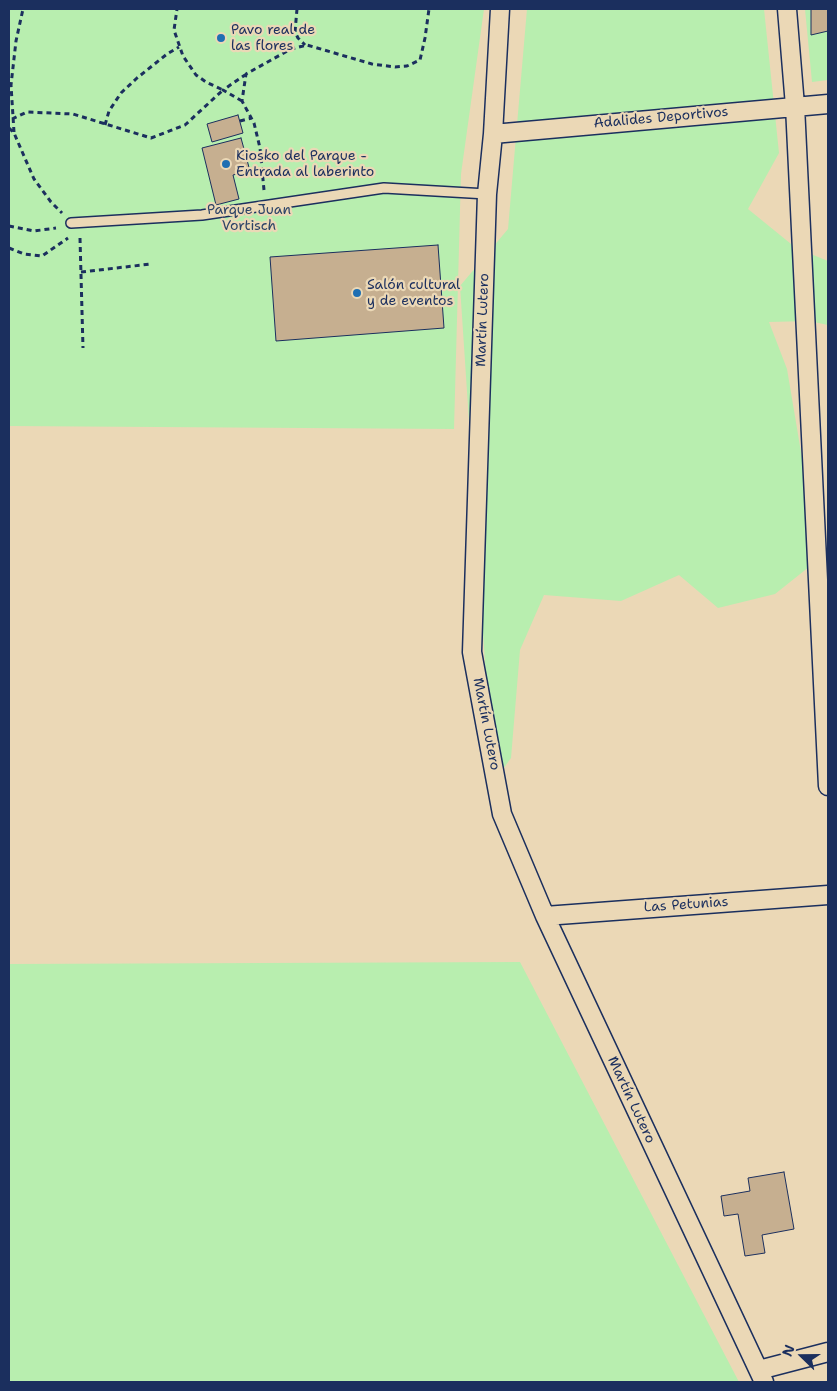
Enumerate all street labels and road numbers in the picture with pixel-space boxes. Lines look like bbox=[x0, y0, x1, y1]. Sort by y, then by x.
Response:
street label: Adalides Deportivos bbox=[593, 104, 729, 132]
street label: Martín Lutero bbox=[473, 273, 493, 367]
street label: Martín Lutero bbox=[469, 676, 503, 772]
street label: Las Petunias bbox=[643, 894, 729, 916]
street label: Martín Lutero bbox=[604, 1054, 658, 1146]

